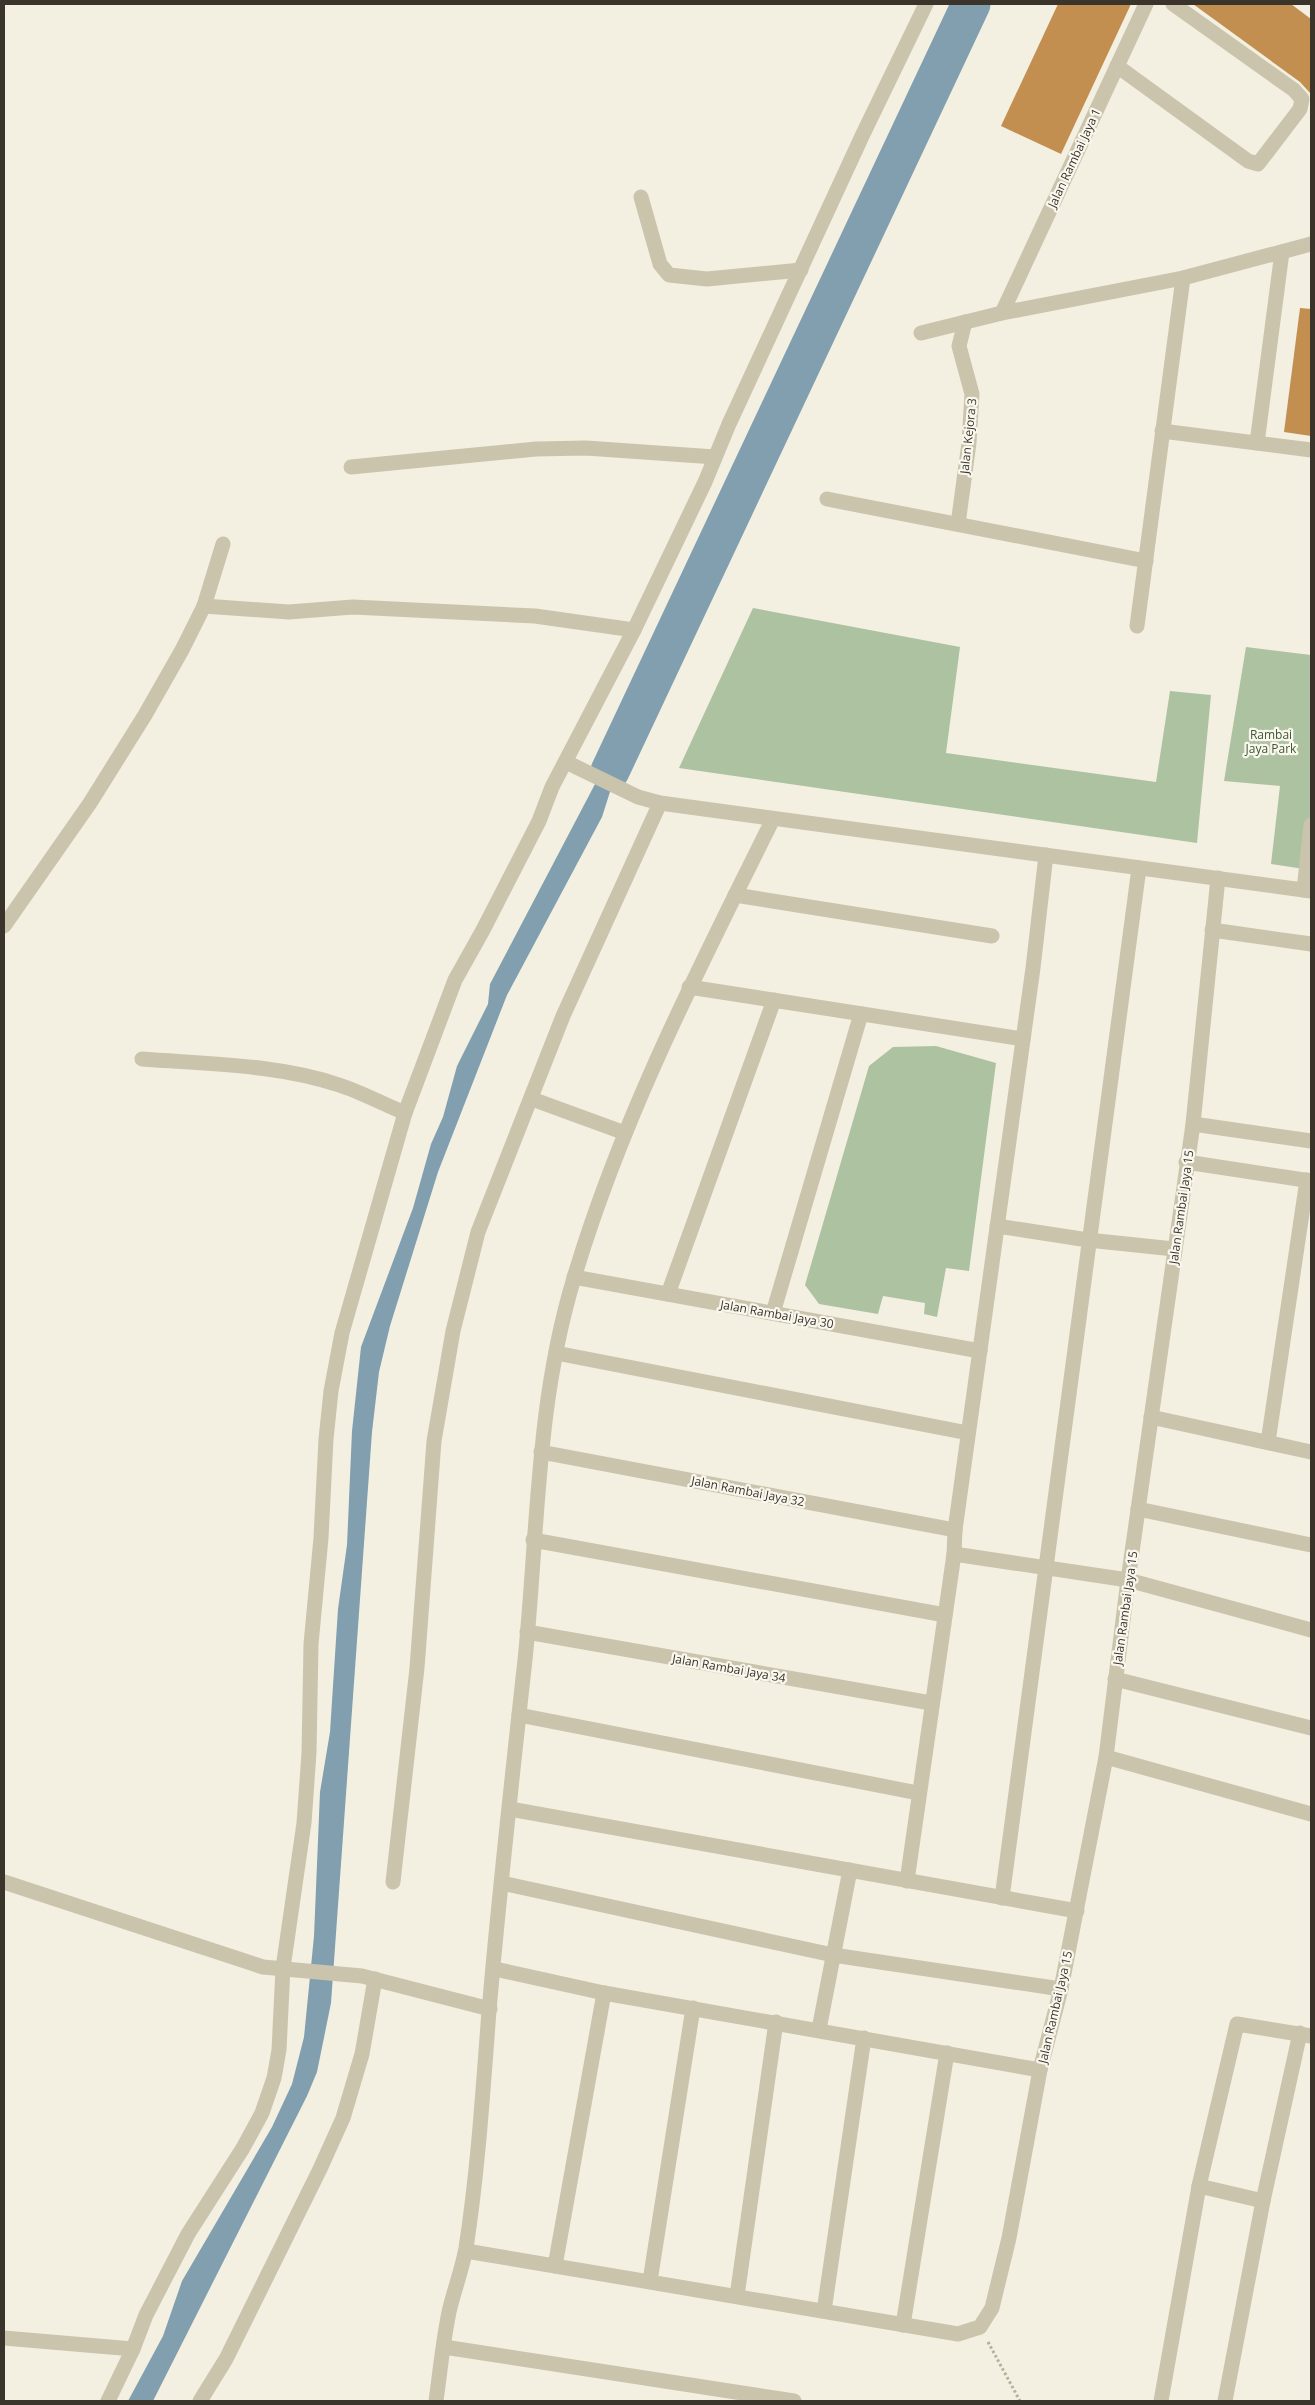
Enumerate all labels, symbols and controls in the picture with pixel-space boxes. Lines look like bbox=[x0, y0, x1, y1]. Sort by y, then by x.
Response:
street label: Jalan Rambai Jaya 1 bbox=[1043, 105, 1105, 211]
street label: Jalan Kejora 3 bbox=[955, 397, 980, 476]
park label: Rambai Jaya Park bbox=[1245, 726, 1297, 757]
street label: Jalan Rambai Jaya 15 bbox=[1164, 1149, 1197, 1266]
street label: Jalan Rambai Jaya 30 bbox=[718, 1295, 835, 1332]
street label: Jalan Rambai Jaya 32 bbox=[689, 1472, 806, 1510]
street label: Jalan Rambai Jaya 15 bbox=[1108, 1550, 1141, 1667]
street label: Jalan Rambai Jaya 34 bbox=[670, 1649, 787, 1686]
street label: Jalan Rambai Jaya 15 bbox=[1034, 1949, 1076, 2066]

